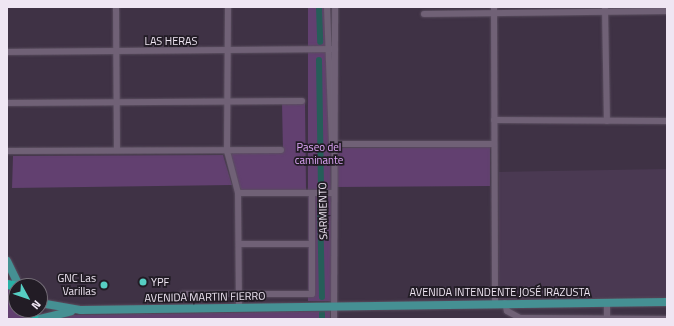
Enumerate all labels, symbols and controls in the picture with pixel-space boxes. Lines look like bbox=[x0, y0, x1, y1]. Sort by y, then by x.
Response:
street label: LAS HERAS bbox=[145, 34, 197, 48]
park label: Paseo del caminante bbox=[295, 141, 343, 167]
street label: SARMIENTO bbox=[316, 182, 330, 240]
place label: GNC Las Varillas bbox=[57, 272, 96, 298]
place label: YPF bbox=[151, 275, 169, 289]
marker: YPF bbox=[138, 277, 148, 287]
north arrow bbox=[8, 278, 48, 318]
marker: GNC Las Varillas bbox=[99, 280, 109, 290]
street label: AVENIDA INTENDENTE JOSÉ IRAZUSTA bbox=[410, 285, 590, 299]
street label: AVENIDA MARTIN FIERRO bbox=[144, 289, 266, 305]
text: N bbox=[28, 297, 45, 313]

